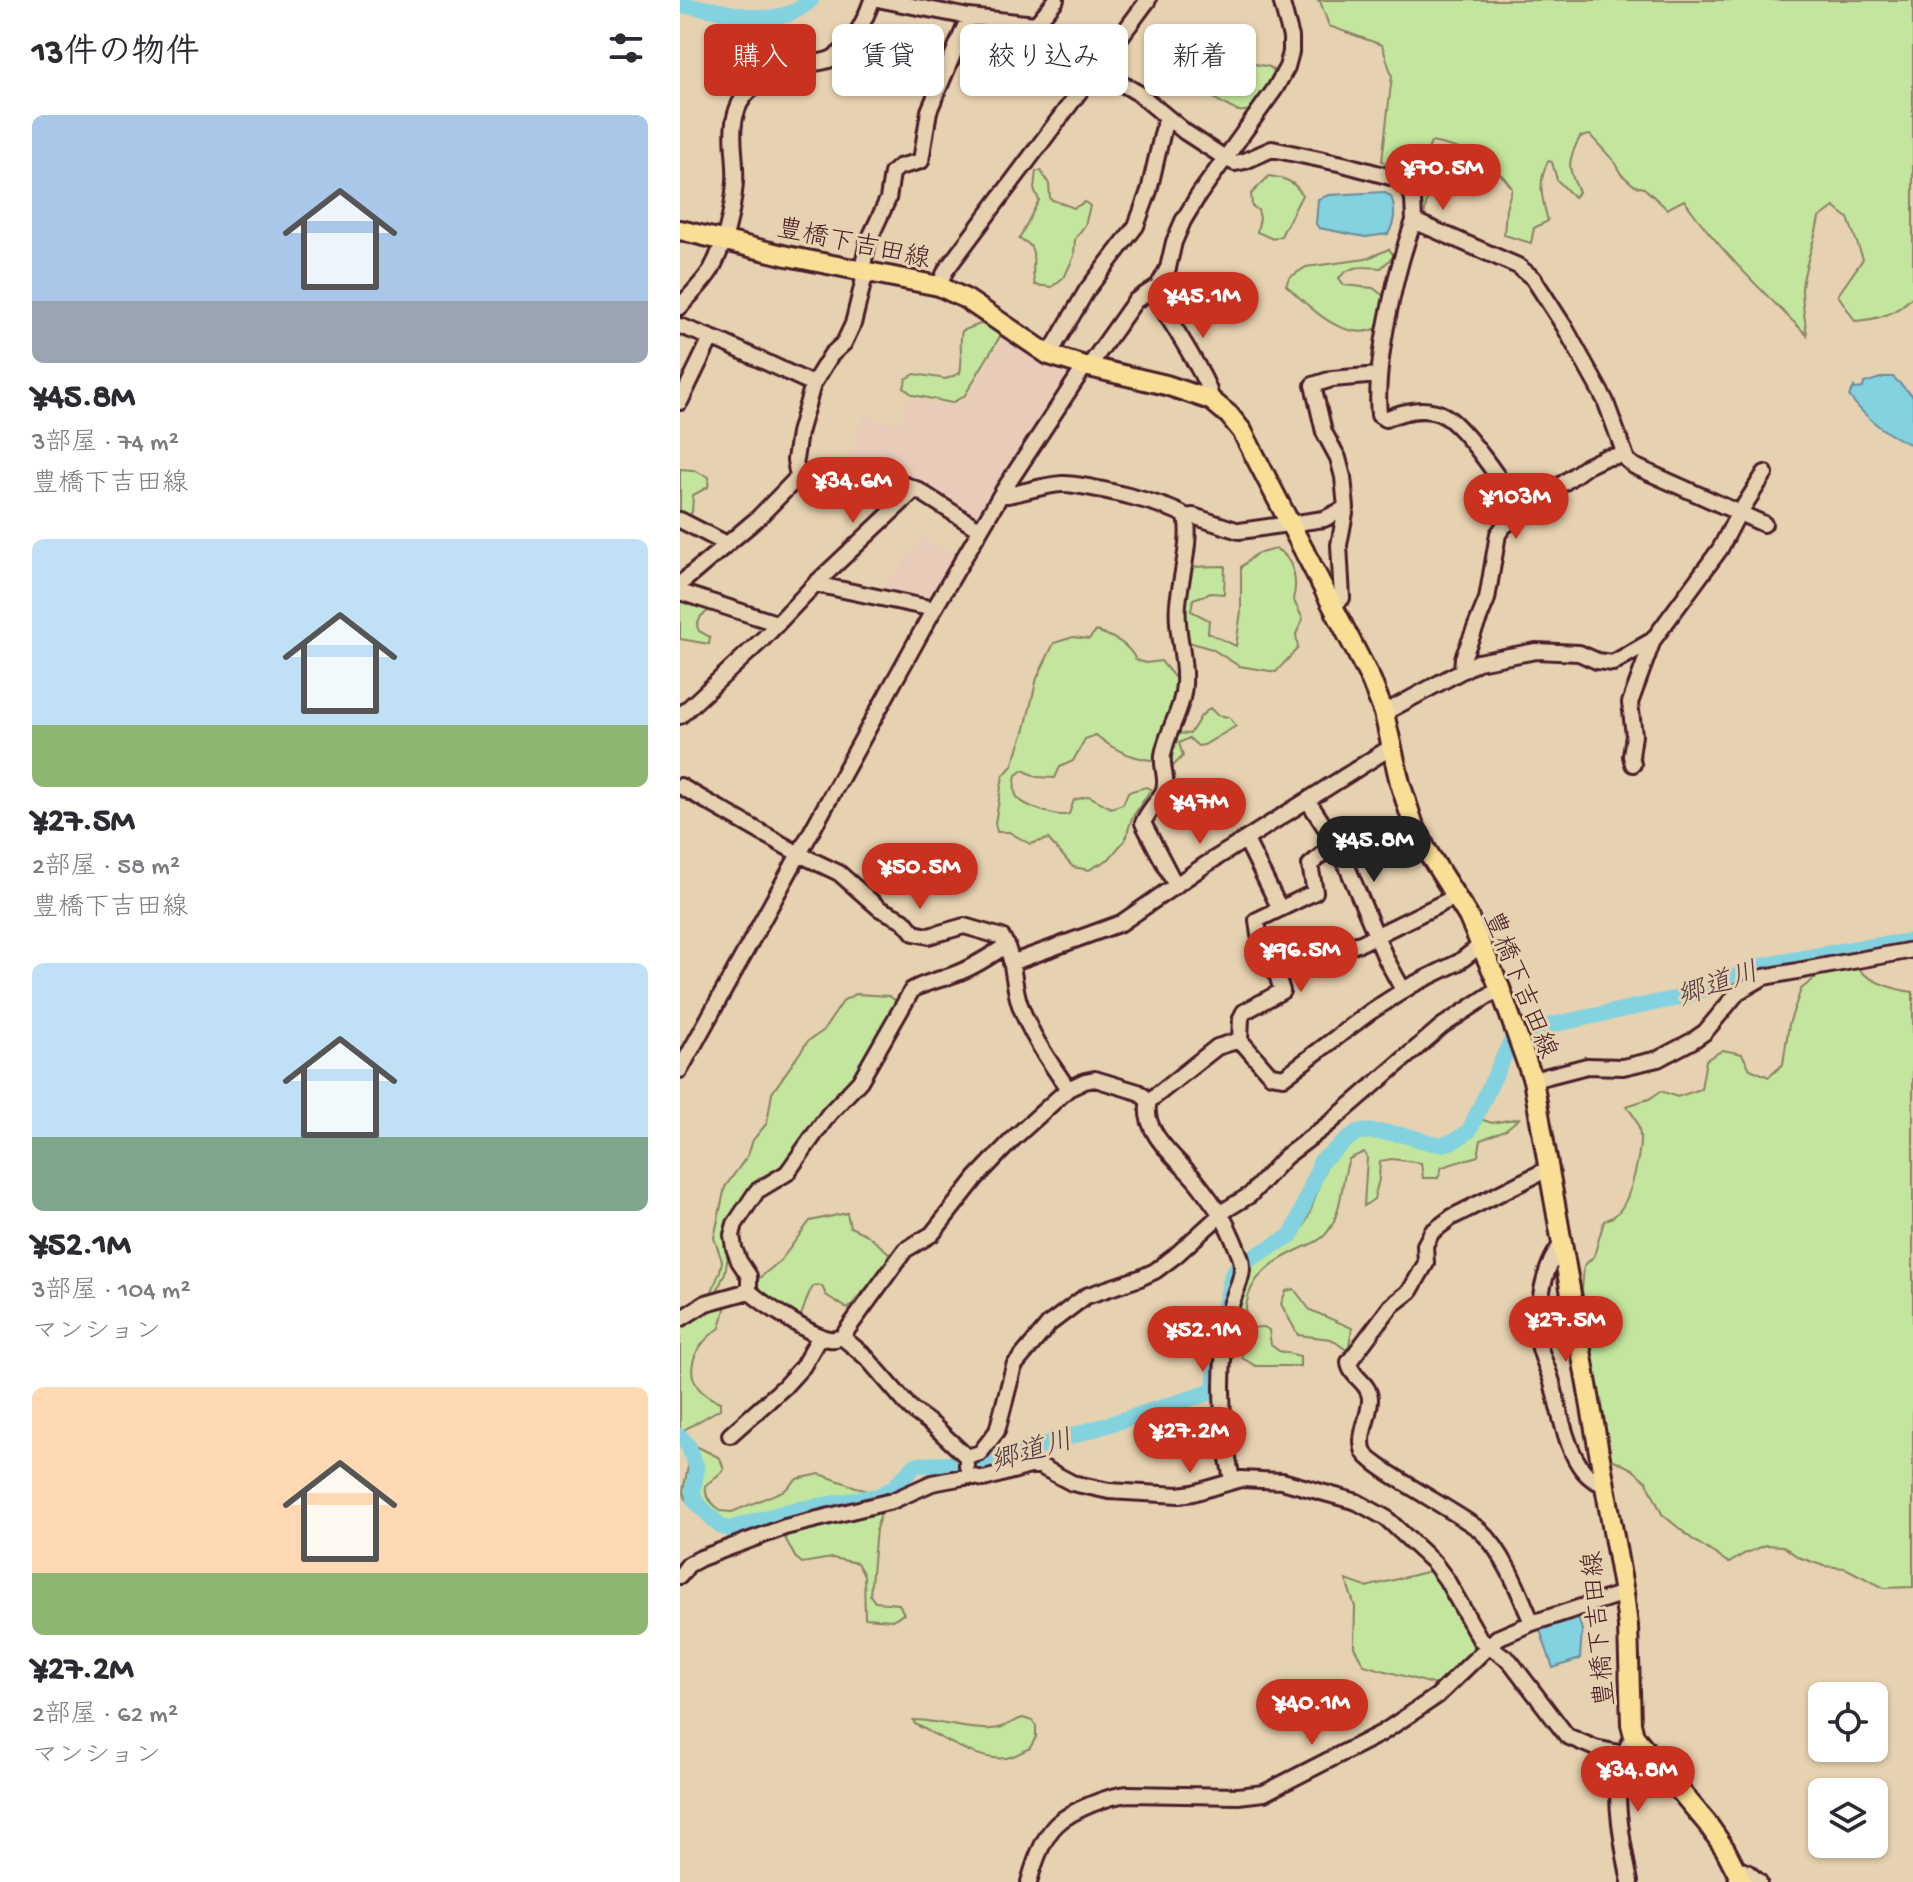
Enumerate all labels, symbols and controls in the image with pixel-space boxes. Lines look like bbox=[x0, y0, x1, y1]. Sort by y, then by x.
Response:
chip: 購入 bbox=[704, 24, 816, 96]
chip: 賃貸 bbox=[832, 24, 944, 96]
chip: 絞り込み bbox=[960, 24, 1128, 96]
chip: 新着 bbox=[1144, 24, 1256, 96]
icon: filters bbox=[604, 26, 648, 70]
text: 13件の物件 bbox=[32, 35, 199, 75]
pin: ¥70.5M bbox=[1378, 144, 1508, 212]
text: ¥70.5M bbox=[1403, 154, 1483, 185]
icon: home bbox=[268, 167, 412, 311]
street label: 豊橋下吉田線 bbox=[774, 213, 933, 278]
pin: ¥45.1M bbox=[1138, 272, 1268, 340]
text: ¥45.1M bbox=[1166, 282, 1240, 313]
text: ¥45.8M bbox=[32, 379, 135, 419]
text: 3部屋 · 74 m² bbox=[32, 429, 179, 460]
pin: ¥34.6M bbox=[788, 457, 918, 525]
text: ¥34.6M bbox=[814, 467, 892, 498]
text: 豊橋下吉田線 bbox=[32, 470, 188, 501]
pin: ¥103M bbox=[1460, 473, 1572, 541]
text: ¥103M bbox=[1482, 483, 1550, 514]
icon: home bbox=[268, 591, 412, 735]
pin: ¥47M bbox=[1153, 778, 1247, 846]
text: ¥47M bbox=[1172, 788, 1228, 819]
text: ¥27.5M bbox=[32, 803, 134, 843]
pin: ¥45.8M bbox=[1309, 816, 1439, 884]
text: ¥45.8M bbox=[1335, 826, 1413, 857]
pin: ¥50.5M bbox=[855, 843, 985, 911]
text: 2部屋 · 58 m² bbox=[32, 853, 180, 884]
text: ¥50.5M bbox=[880, 853, 960, 884]
text: 豊橋下吉田線 bbox=[32, 894, 188, 925]
street label: 豊橋下吉田線 bbox=[1474, 907, 1563, 1064]
pin: ¥96.5M bbox=[1236, 926, 1366, 994]
text: ¥96.5M bbox=[1262, 936, 1340, 967]
water label: 郷道川 bbox=[1673, 956, 1764, 1016]
icon: home bbox=[268, 1015, 412, 1159]
text: ¥52.1M bbox=[32, 1227, 130, 1267]
text: 3部屋 · 104 m² bbox=[32, 1277, 190, 1308]
pin: ¥27.5M bbox=[1501, 1296, 1631, 1364]
pin: ¥52.1M bbox=[1138, 1306, 1268, 1374]
text: ¥27.5M bbox=[1527, 1306, 1605, 1337]
text: ¥52.1M bbox=[1165, 1316, 1241, 1347]
text: マンション bbox=[32, 1318, 161, 1349]
pin: ¥27.2M bbox=[1125, 1407, 1255, 1475]
text: ¥27.2M bbox=[1151, 1417, 1229, 1448]
water label: 郷道川 bbox=[987, 1424, 1077, 1481]
icon: home bbox=[268, 1439, 412, 1583]
street label: 豊橋下吉田線 bbox=[1577, 1550, 1624, 1708]
text: ¥27.2M bbox=[32, 1651, 133, 1691]
pin: ¥40.1M bbox=[1247, 1679, 1377, 1747]
map controls bbox=[1808, 1682, 1888, 1858]
button: locate bbox=[1808, 1682, 1888, 1762]
text: ¥40.1M bbox=[1274, 1689, 1350, 1720]
text: 2部屋 · 62 m² bbox=[32, 1701, 178, 1732]
text: マンション bbox=[32, 1742, 161, 1773]
pin: ¥34.8M bbox=[1573, 1746, 1703, 1814]
text: ¥34.8M bbox=[1599, 1756, 1677, 1787]
button: layers bbox=[1808, 1778, 1888, 1858]

